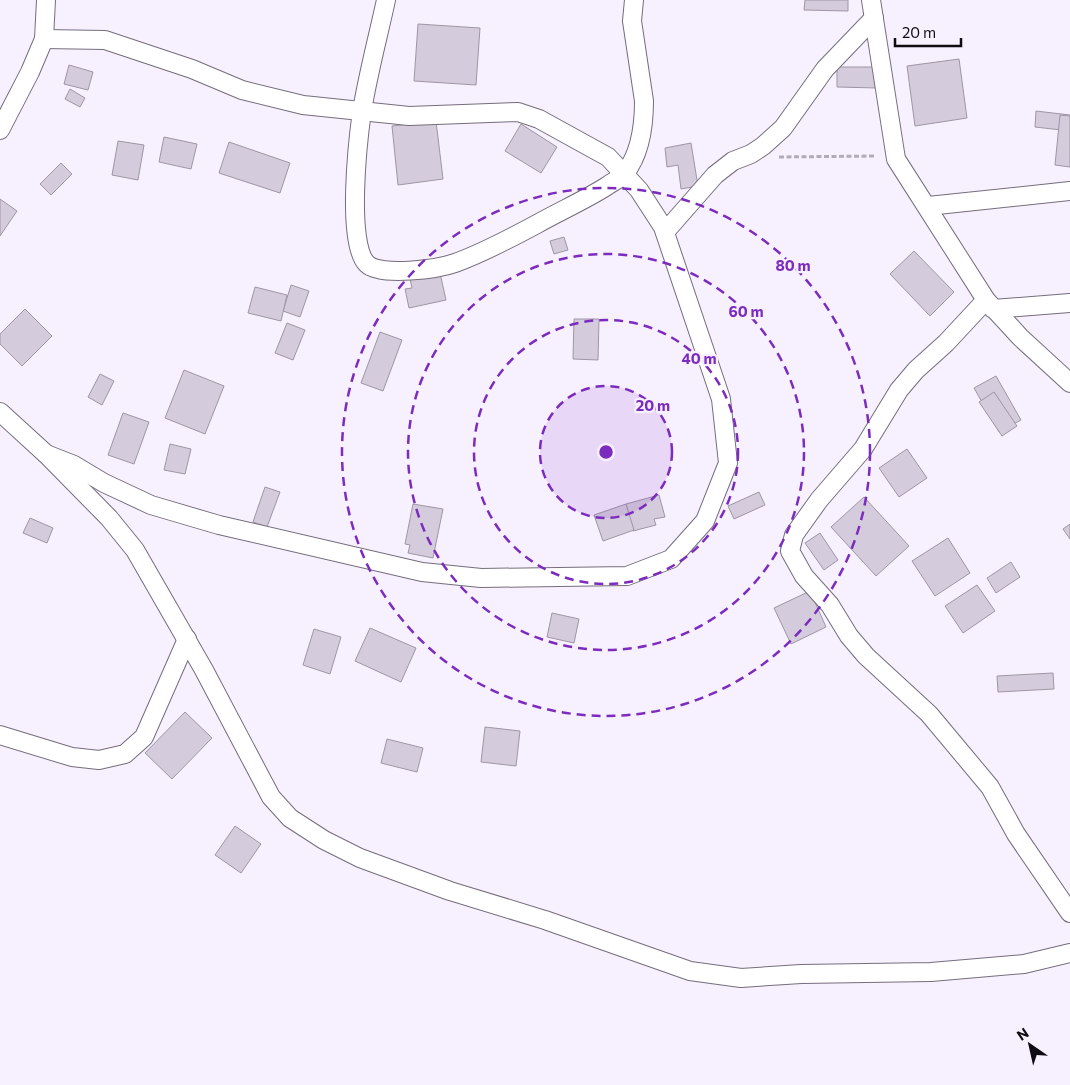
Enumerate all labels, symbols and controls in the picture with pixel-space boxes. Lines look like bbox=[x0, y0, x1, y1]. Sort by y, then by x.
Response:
scale bar bbox=[895, 15, 961, 47]
text: 20 m bbox=[902, 23, 936, 41]
text: 80 m bbox=[775, 256, 811, 274]
text: 60 m bbox=[728, 302, 764, 320]
text: 40 m bbox=[681, 349, 717, 367]
text: 20 m bbox=[636, 396, 670, 414]
centre of rings bbox=[597, 443, 615, 461]
north arrow bbox=[1005, 1020, 1055, 1070]
text: N bbox=[1013, 1024, 1032, 1044]

